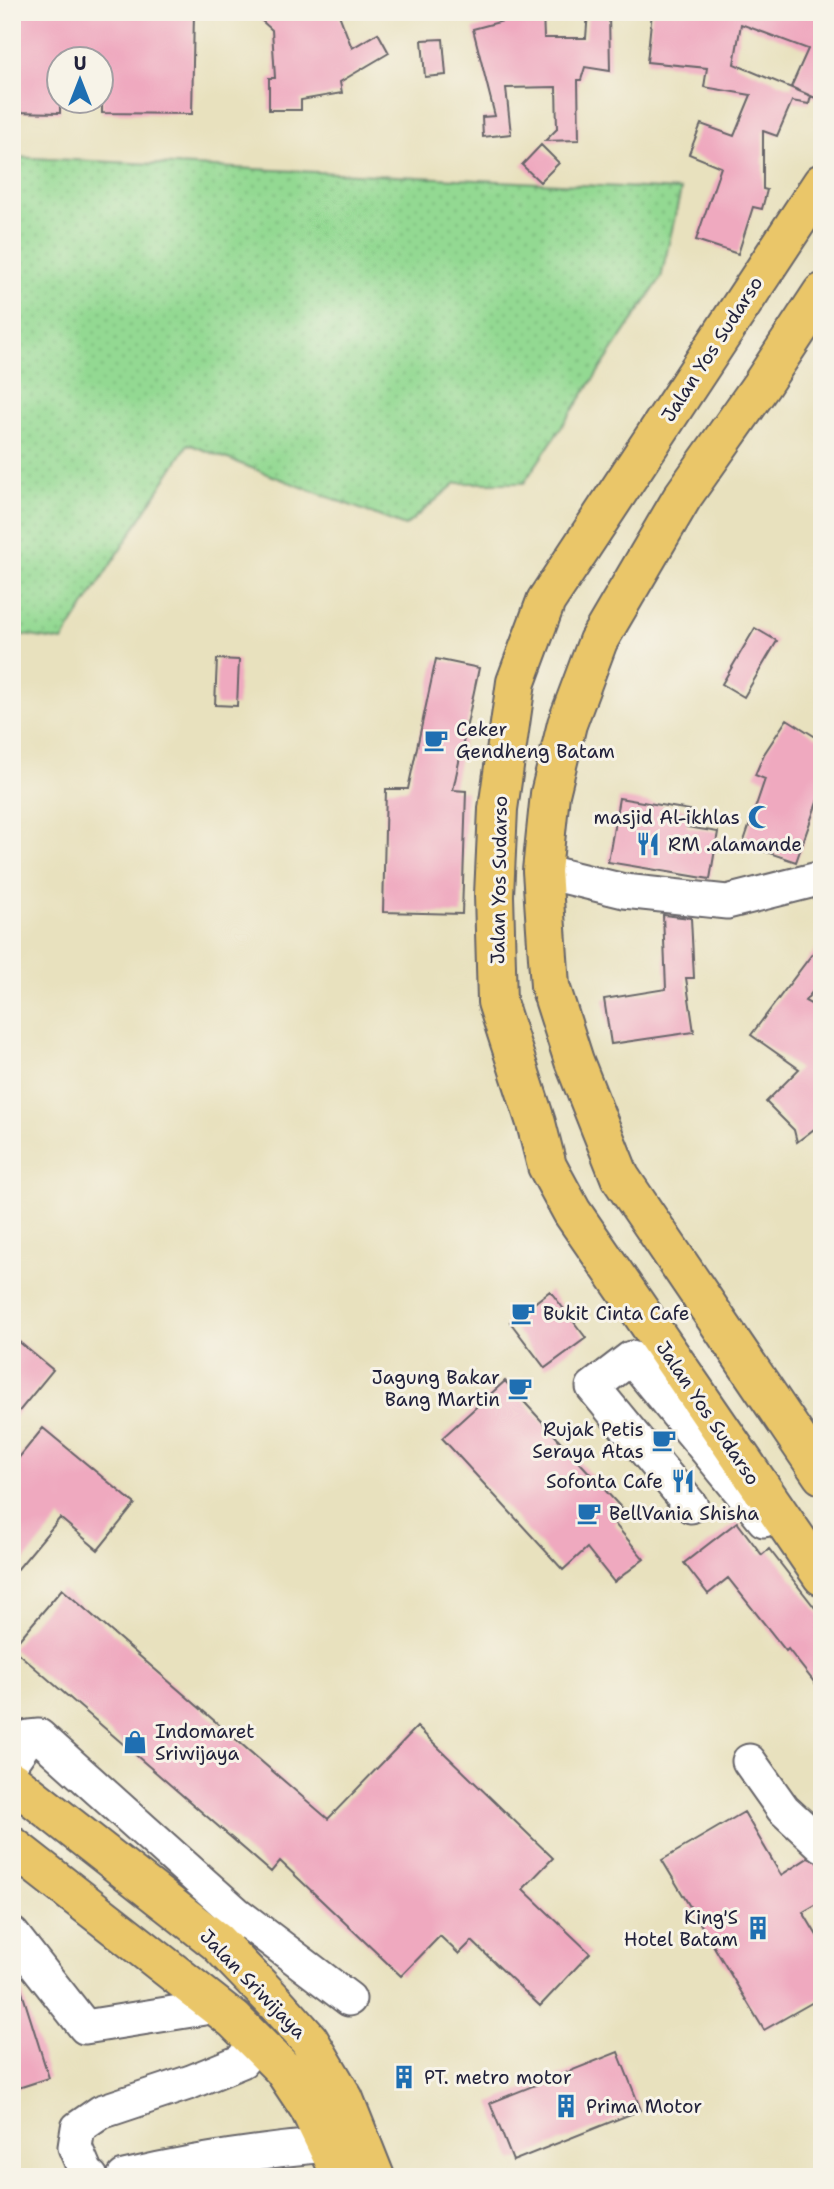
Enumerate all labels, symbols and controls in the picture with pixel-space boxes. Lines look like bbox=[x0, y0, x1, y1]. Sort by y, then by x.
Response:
north arrow bbox=[46, 46, 116, 116]
text: U bbox=[74, 51, 87, 76]
street label: Jalan Yos Sudarso bbox=[656, 271, 768, 427]
place label: Ceker Gendheng Batam bbox=[456, 717, 615, 764]
cafe icon: Ceker Gendheng Batam bbox=[422, 726, 450, 754]
street label: Jalan Yos Sudarso bbox=[485, 795, 513, 965]
mosque icon: masjid Al-ikhlas bbox=[746, 803, 774, 831]
place label: masjid Al-ikhlas bbox=[594, 805, 740, 830]
restaurant icon: RM .alamande bbox=[634, 830, 662, 858]
place label: RM .alamande bbox=[668, 832, 802, 857]
cafe icon: Bukit Cinta Cafe bbox=[509, 1299, 537, 1327]
place label: Bukit Cinta Cafe bbox=[543, 1301, 690, 1326]
street label: Jalan Yos Sudarso bbox=[650, 1336, 766, 1490]
place label: Jagung Bakar Bang Martin bbox=[372, 1365, 500, 1412]
cafe icon: Jagung Bakar Bang Martin bbox=[506, 1374, 534, 1402]
place label: Rujak Petis Seraya Atas bbox=[532, 1417, 644, 1464]
cafe icon: Rujak Petis Seraya Atas bbox=[650, 1426, 678, 1454]
restaurant icon: Sofonta Cafe bbox=[669, 1467, 697, 1495]
place label: Sofonta Cafe bbox=[546, 1469, 663, 1494]
cafe icon: BellVania Shisha bbox=[575, 1499, 603, 1527]
place label: BellVania Shisha bbox=[609, 1501, 759, 1526]
place label: Indomaret Sriwijaya bbox=[155, 1719, 255, 1766]
shop icon: Indomaret Sriwijaya bbox=[121, 1728, 149, 1756]
place label: King'S Hotel Batam bbox=[624, 1905, 738, 1952]
building icon: King'S Hotel Batam bbox=[744, 1914, 772, 1942]
street label: Jalan Sriwijaya bbox=[194, 1924, 312, 2044]
building icon: PT. metro motor bbox=[390, 2063, 418, 2091]
place label: PT. metro motor bbox=[424, 2065, 572, 2090]
building icon: Prima Motor bbox=[552, 2092, 580, 2120]
place label: Prima Motor bbox=[586, 2094, 702, 2119]

